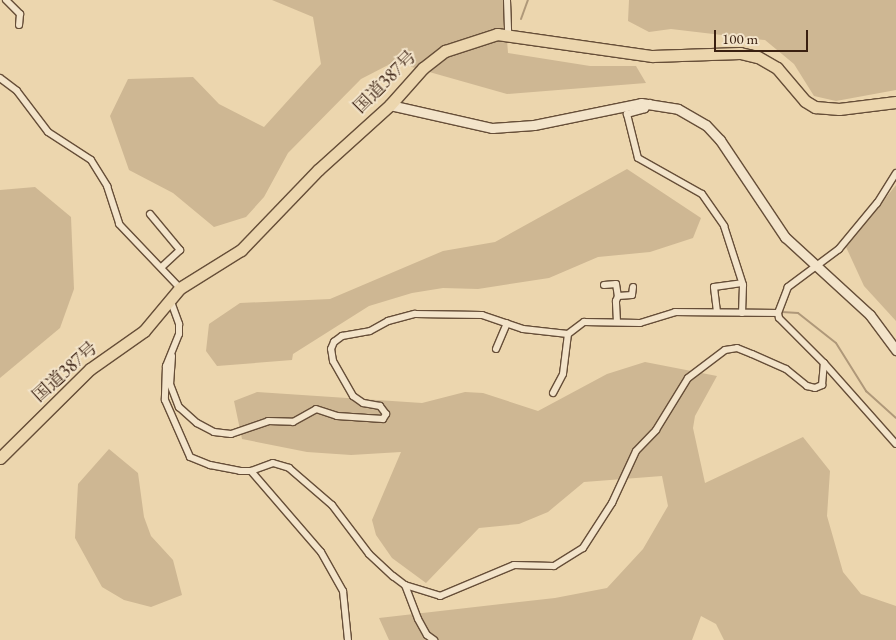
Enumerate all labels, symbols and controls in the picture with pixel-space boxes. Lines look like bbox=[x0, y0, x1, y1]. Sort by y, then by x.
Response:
scale bar bbox=[716, 20, 810, 52]
text: 100 m bbox=[722, 29, 758, 48]
street label: 国道387号 bbox=[349, 46, 421, 118]
street label: 国道387号 bbox=[28, 337, 102, 407]

